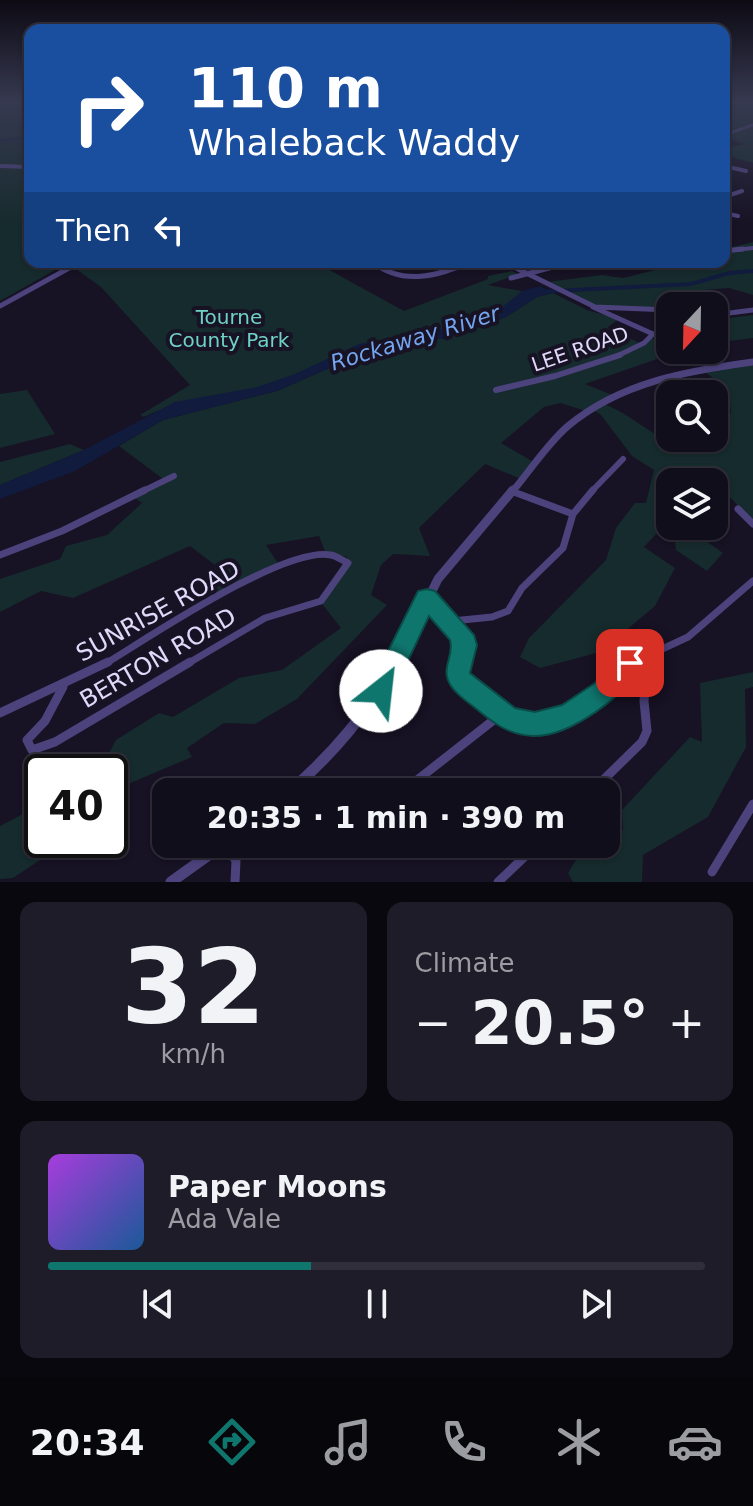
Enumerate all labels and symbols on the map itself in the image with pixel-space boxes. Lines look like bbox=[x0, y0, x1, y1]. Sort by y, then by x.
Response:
north arrow bbox=[656, 292, 728, 364]
water label: Rockaway River bbox=[327, 300, 504, 376]
park label: Tourne County Park bbox=[169, 305, 290, 352]
street label: LEE ROAD bbox=[528, 321, 632, 377]
street label: SUNRISE ROAD bbox=[71, 554, 245, 668]
street label: BERTON ROAD bbox=[75, 602, 241, 714]
pin bbox=[596, 629, 664, 697]
position arrow bbox=[339, 649, 423, 733]
speed limit sign: 40 bbox=[24, 754, 128, 858]

